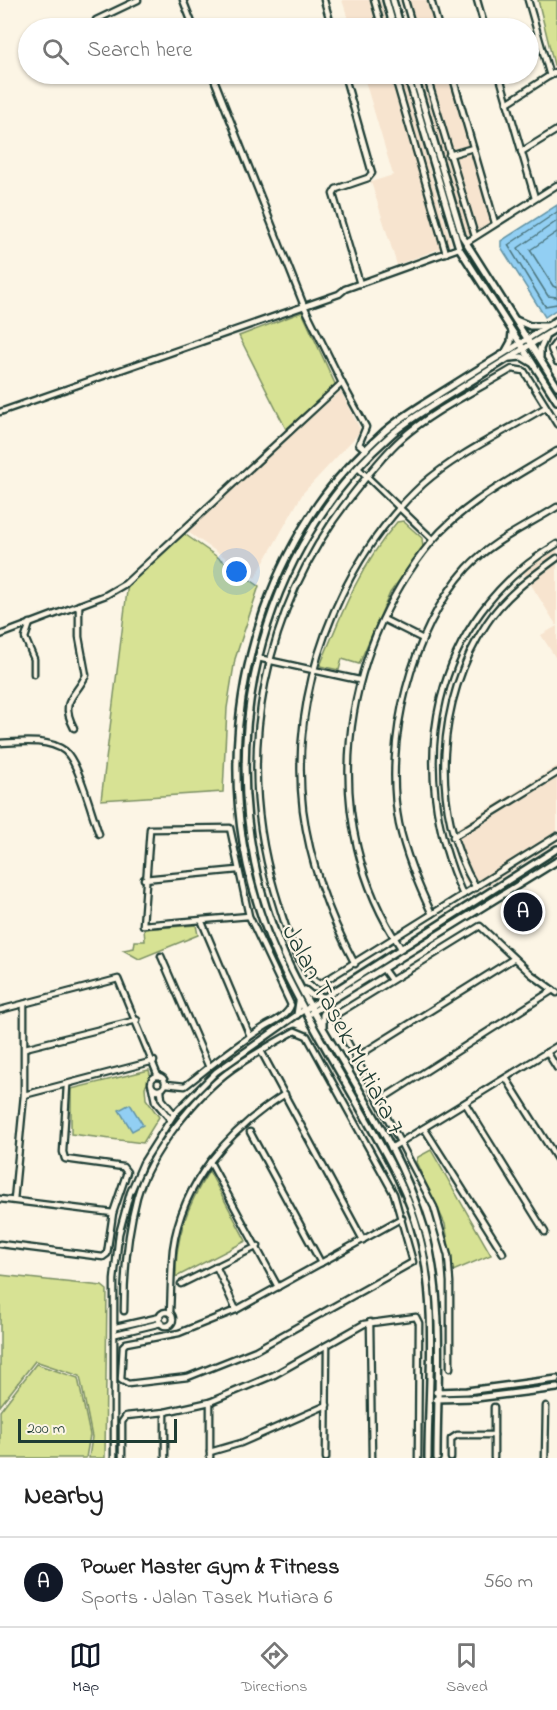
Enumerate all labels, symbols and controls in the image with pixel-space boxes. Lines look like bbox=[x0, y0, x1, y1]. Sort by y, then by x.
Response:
search box bbox=[18, 18, 539, 84]
icon: search bbox=[39, 35, 72, 68]
text: Search here bbox=[87, 35, 192, 67]
your location bbox=[222, 557, 251, 586]
pin: A bbox=[504, 890, 542, 934]
street label: Jalan Tasek Mutiara 7 bbox=[270, 918, 414, 1142]
scale bar bbox=[18, 1416, 177, 1444]
text: 200 m bbox=[27, 1417, 65, 1441]
text: Nearby bbox=[24, 1478, 103, 1516]
text: Power Master Gym & Fitness bbox=[81, 1552, 339, 1584]
text: A bbox=[37, 1568, 50, 1597]
text: 560 m bbox=[484, 1568, 533, 1597]
text: Sports · Jalan Tasek Mutiara 6 bbox=[81, 1584, 333, 1613]
tab: Map bbox=[69, 1639, 102, 1699]
tab: Directions bbox=[241, 1639, 307, 1699]
tab: Saved bbox=[446, 1639, 488, 1699]

